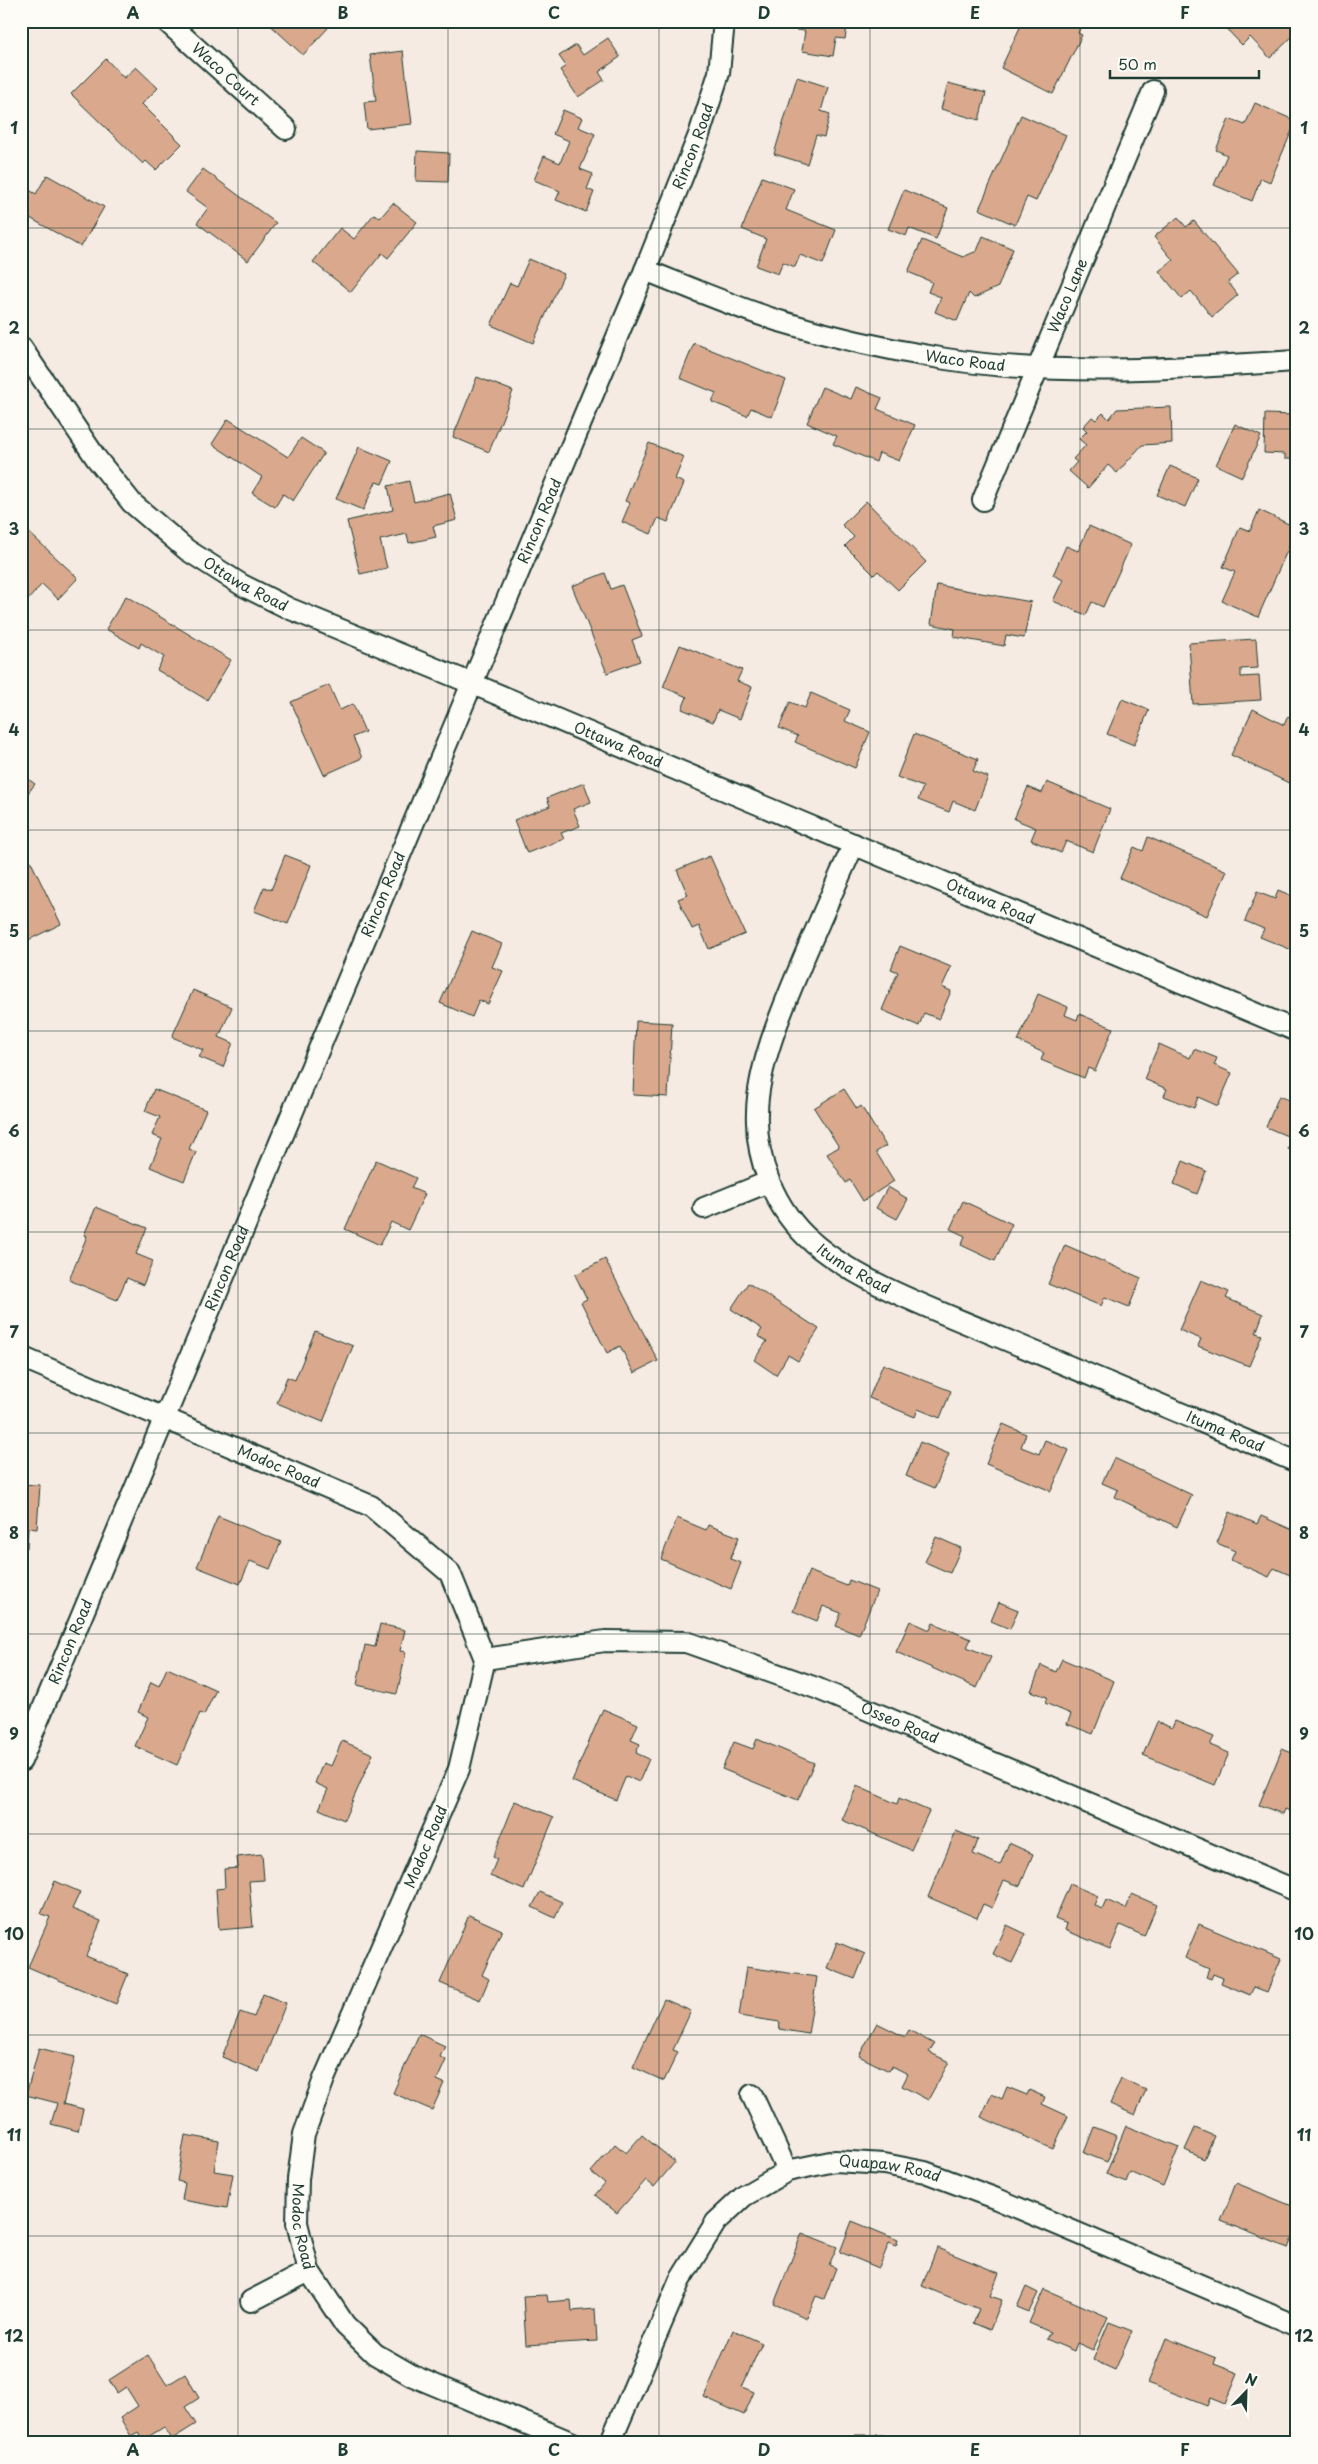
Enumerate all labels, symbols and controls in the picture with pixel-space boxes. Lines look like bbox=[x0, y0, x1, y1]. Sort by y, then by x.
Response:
text: A bbox=[127, 0, 140, 24]
text: B bbox=[338, 0, 349, 24]
text: C bbox=[548, 0, 560, 24]
text: D bbox=[758, 0, 770, 24]
text: E bbox=[970, 0, 980, 24]
text: F bbox=[1180, 0, 1190, 24]
street label: Waco Court bbox=[187, 36, 266, 110]
scale bar bbox=[1110, 48, 1259, 80]
text: 50 m bbox=[1118, 52, 1157, 75]
street label: Rincon Road bbox=[665, 100, 719, 193]
text: 1 bbox=[10, 115, 18, 139]
text: 1 bbox=[1300, 115, 1308, 139]
street label: Waco Lane bbox=[1041, 254, 1092, 336]
text: 2 bbox=[8, 315, 20, 339]
text: 2 bbox=[1298, 315, 1310, 339]
street label: Waco Road bbox=[924, 343, 1006, 376]
street label: Rincon Road bbox=[510, 474, 567, 567]
text: 3 bbox=[9, 516, 19, 540]
text: 3 bbox=[1299, 516, 1309, 540]
street label: Ottawa Road bbox=[199, 550, 293, 616]
street label: Ottawa Road bbox=[571, 715, 667, 773]
text: 4 bbox=[9, 717, 20, 741]
text: 4 bbox=[1299, 717, 1310, 741]
street label: Rincon Road bbox=[354, 848, 410, 941]
street label: Ottawa Road bbox=[943, 872, 1039, 929]
text: 5 bbox=[9, 918, 19, 942]
text: 5 bbox=[1299, 918, 1309, 942]
text: 6 bbox=[8, 1118, 20, 1142]
text: 6 bbox=[1298, 1118, 1310, 1142]
street label: Rincon Road bbox=[198, 1222, 254, 1314]
street label: Ituma Road bbox=[812, 1237, 895, 1299]
text: 7 bbox=[9, 1319, 19, 1343]
text: 7 bbox=[1299, 1319, 1309, 1343]
street label: Ituma Road bbox=[1183, 1404, 1268, 1457]
street label: Modoc Road bbox=[234, 1437, 324, 1493]
text: 8 bbox=[9, 1520, 19, 1544]
text: 8 bbox=[1299, 1520, 1309, 1544]
street label: Rincon Road bbox=[41, 1595, 98, 1688]
street label: Osseo Road bbox=[857, 1695, 943, 1749]
text: 9 bbox=[9, 1721, 19, 1745]
text: 9 bbox=[1299, 1721, 1309, 1745]
street label: Modoc Road bbox=[397, 1801, 452, 1891]
text: 10 bbox=[4, 1921, 24, 1945]
text: 10 bbox=[1294, 1921, 1314, 1945]
text: 11 bbox=[7, 2122, 21, 2146]
text: 11 bbox=[1297, 2122, 1311, 2146]
street label: Quapaw Road bbox=[838, 2148, 945, 2187]
street label: Modoc Road bbox=[287, 2183, 321, 2272]
text: 12 bbox=[5, 2323, 23, 2347]
text: 12 bbox=[1295, 2323, 1313, 2347]
north arrow bbox=[1220, 2366, 1270, 2416]
text: N bbox=[1242, 2368, 1260, 2391]
text: A bbox=[127, 2437, 140, 2461]
text: B bbox=[338, 2437, 349, 2461]
text: C bbox=[548, 2437, 560, 2461]
text: D bbox=[758, 2437, 770, 2461]
text: E bbox=[970, 2437, 980, 2461]
text: F bbox=[1180, 2437, 1190, 2461]

